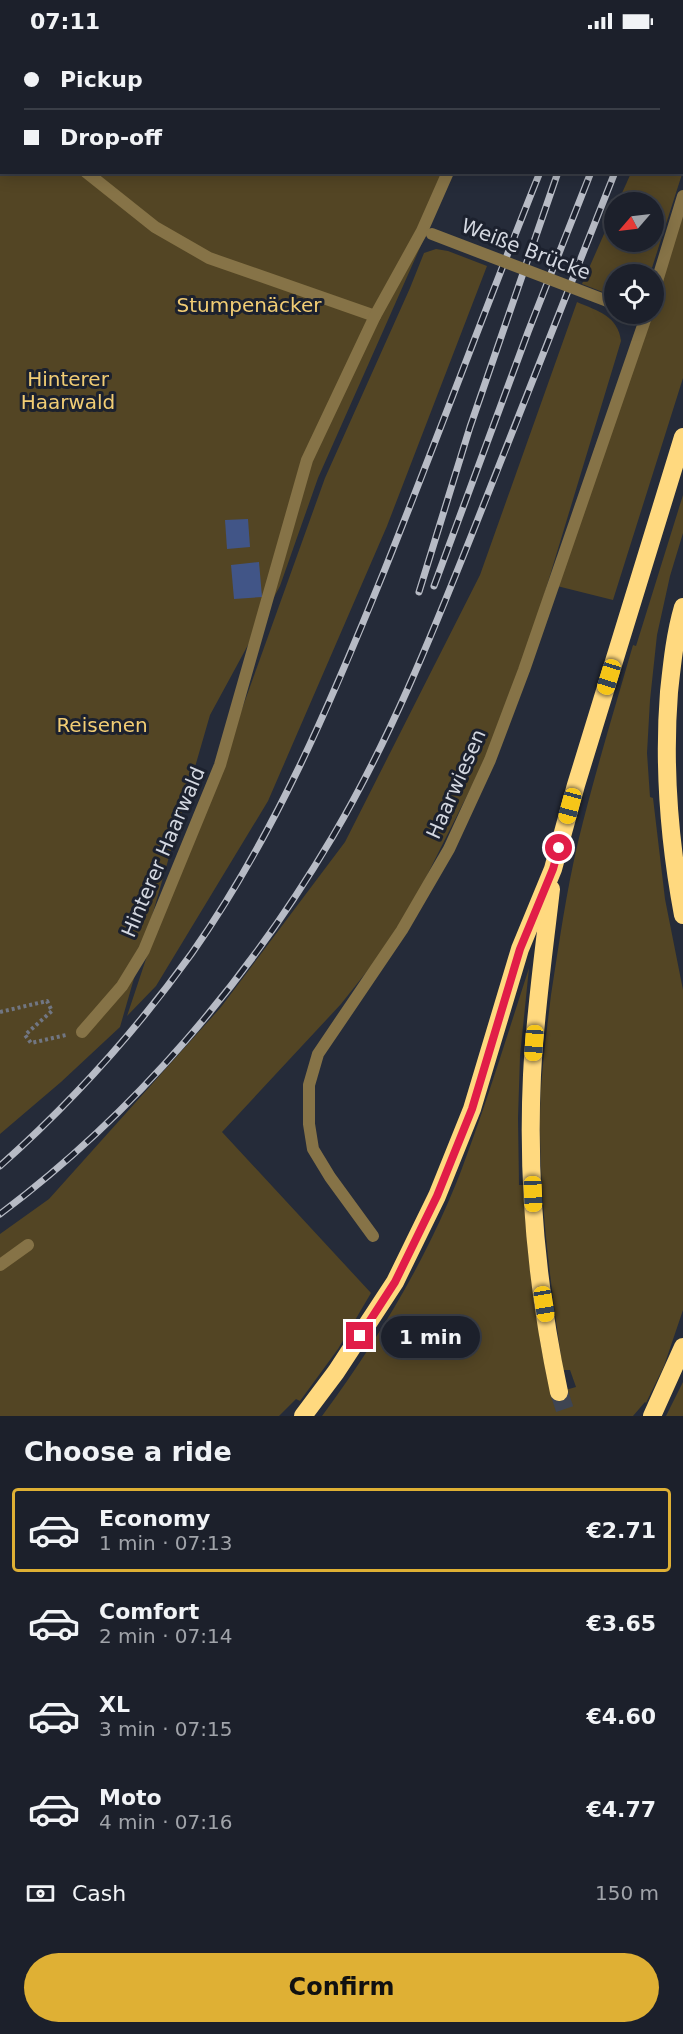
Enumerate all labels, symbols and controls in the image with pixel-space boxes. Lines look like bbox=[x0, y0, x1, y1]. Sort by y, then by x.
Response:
text: 07:11 bbox=[30, 9, 100, 34]
text: Pickup bbox=[60, 67, 143, 92]
text: Drop-off bbox=[60, 125, 162, 150]
north arrow bbox=[604, 192, 664, 252]
map controls bbox=[604, 192, 664, 324]
street label: Weiße Brücke bbox=[458, 213, 594, 285]
button: locate bbox=[604, 264, 664, 324]
park label: Stumpenäcker bbox=[176, 293, 322, 317]
park label: Hinterer Haarwald bbox=[21, 367, 115, 414]
car bbox=[595, 657, 623, 697]
park label: Reisenen bbox=[56, 713, 148, 737]
street label: Haarwiesen bbox=[421, 725, 491, 843]
street label: Hinterer Haarwald bbox=[116, 763, 210, 941]
car bbox=[557, 786, 583, 826]
route start bbox=[545, 834, 572, 861]
car bbox=[524, 1024, 544, 1062]
car bbox=[523, 1176, 543, 1212]
car bbox=[532, 1285, 556, 1323]
callout: 1 min bbox=[381, 1315, 480, 1357]
route end bbox=[346, 1322, 373, 1349]
text: 1 min bbox=[399, 1325, 462, 1349]
text: Choose a ride bbox=[24, 1436, 232, 1467]
icon: car bbox=[27, 1503, 81, 1557]
text: Economy bbox=[99, 1506, 210, 1531]
text: €2.71 bbox=[586, 1518, 656, 1543]
text: 1 min · 07:13 bbox=[99, 1531, 233, 1555]
icon: car bbox=[27, 1596, 81, 1650]
text: Comfort bbox=[99, 1599, 199, 1624]
text: €3.65 bbox=[586, 1611, 656, 1636]
text: 2 min · 07:14 bbox=[99, 1624, 233, 1648]
icon: car bbox=[27, 1689, 81, 1743]
text: XL bbox=[99, 1692, 130, 1717]
text: €4.60 bbox=[586, 1704, 656, 1729]
text: 3 min · 07:15 bbox=[99, 1717, 233, 1741]
icon: car bbox=[27, 1782, 81, 1836]
text: Moto bbox=[99, 1785, 162, 1810]
text: €4.77 bbox=[586, 1797, 656, 1822]
text: 4 min · 07:16 bbox=[99, 1810, 233, 1834]
icon: cash bbox=[24, 1877, 57, 1910]
text: Cash bbox=[72, 1881, 126, 1906]
text: 150 m bbox=[595, 1881, 659, 1905]
button: Confirm bbox=[24, 1953, 659, 2022]

